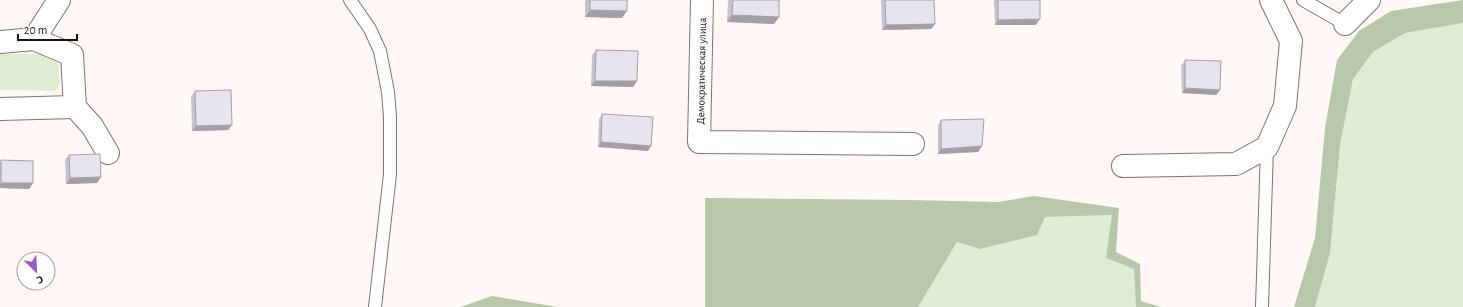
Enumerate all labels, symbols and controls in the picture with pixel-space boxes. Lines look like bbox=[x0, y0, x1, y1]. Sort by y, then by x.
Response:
scale bar bbox=[18, 16, 77, 42]
street label: Демократическая улица bbox=[695, 18, 708, 125]
text: 20 m bbox=[24, 24, 47, 36]
north arrow bbox=[16, 251, 56, 291]
text: С bbox=[35, 273, 45, 286]

